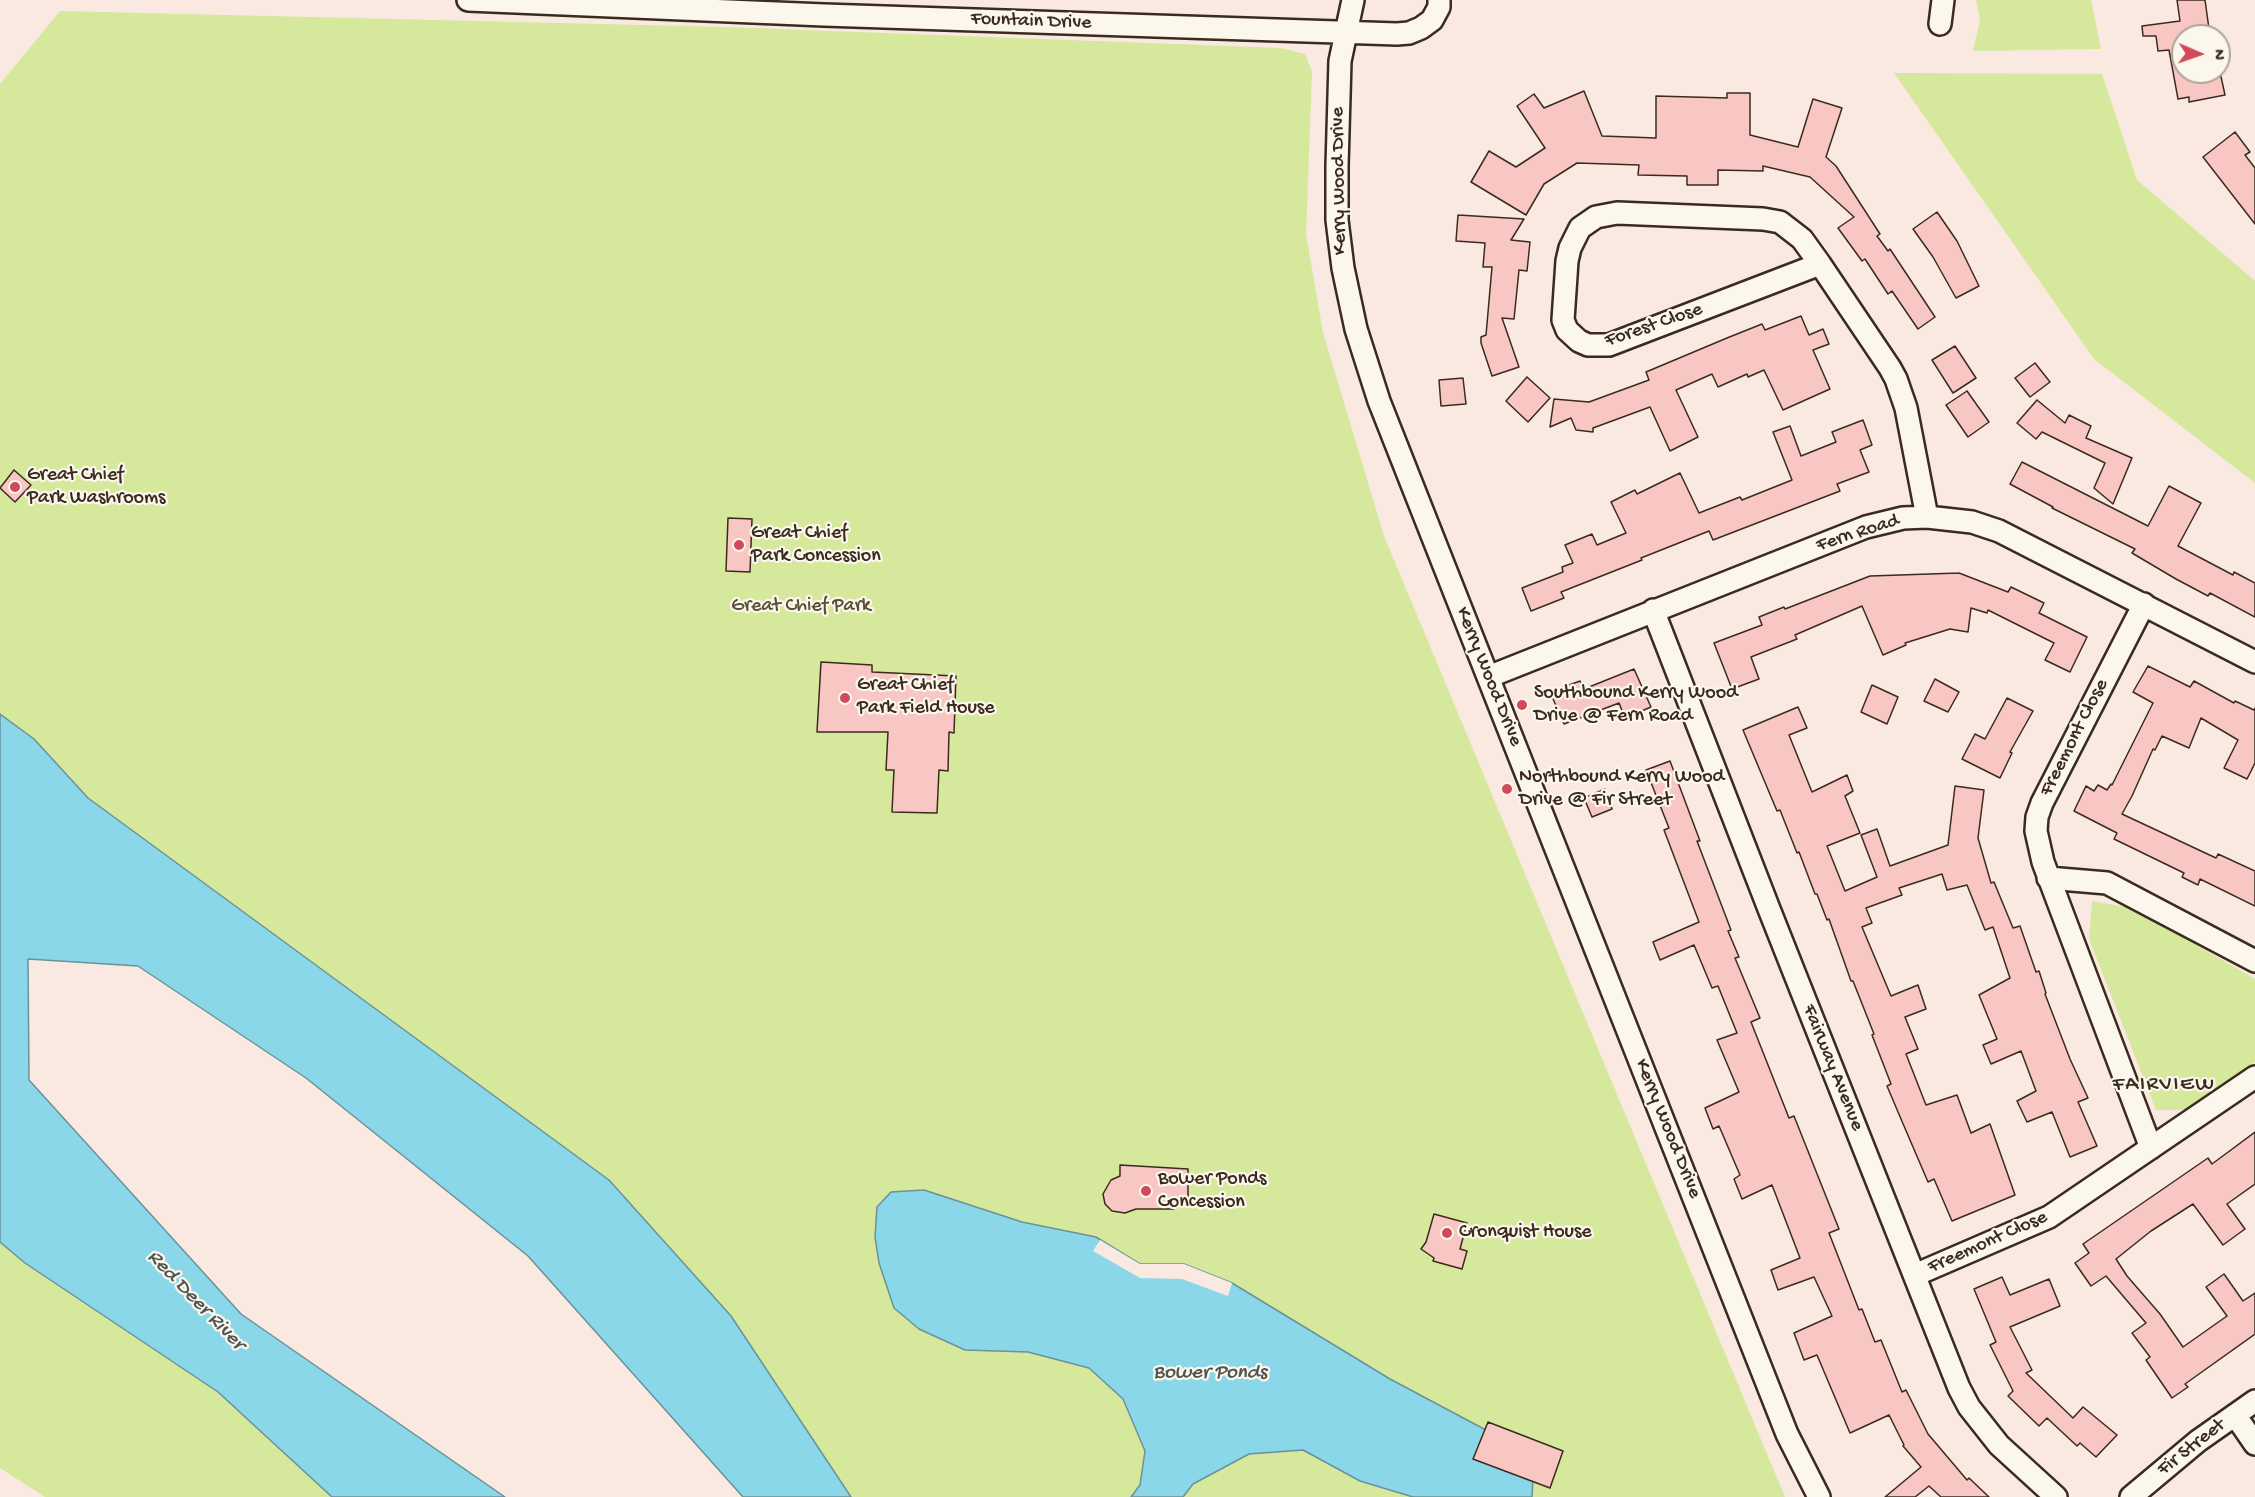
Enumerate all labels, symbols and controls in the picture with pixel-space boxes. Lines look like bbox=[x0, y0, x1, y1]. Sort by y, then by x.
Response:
street label: Fountain Drive bbox=[970, 8, 1092, 36]
north arrow bbox=[2171, 24, 2231, 84]
text: N bbox=[2208, 49, 2227, 60]
street label: Kerry Wood Drive bbox=[1327, 107, 1353, 255]
street label: Forest Close bbox=[1602, 298, 1706, 354]
place label: Great Chief Park Washrooms bbox=[27, 464, 165, 511]
marker: Great Chief Park Washrooms bbox=[8, 480, 22, 494]
street label: Fern Road bbox=[1814, 509, 1902, 559]
place label: Great Chief Park Concession bbox=[751, 522, 881, 569]
marker: Great Chief Park Concession bbox=[732, 538, 746, 552]
park label: Great Chief Park bbox=[731, 595, 871, 619]
street label: Kerry Wood Drive bbox=[1449, 604, 1527, 750]
place label: Great Chief Park Field House bbox=[857, 674, 994, 721]
street label: Freemont Close bbox=[2035, 675, 2115, 801]
place label: Southbound Kerry Wood Drive @ Fern Road bbox=[1534, 682, 1738, 729]
marker: Great Chief Park Field House bbox=[838, 691, 852, 705]
marker: Southbound Kerry Wood Drive @ Fern Road bbox=[1515, 698, 1529, 712]
place label: Northbound Kerry Wood Drive @ Fir Street bbox=[1519, 766, 1724, 813]
marker: Northbound Kerry Wood Drive @ Fir Street bbox=[1500, 782, 1514, 796]
street label: Fairway Avenue bbox=[1796, 1001, 1868, 1135]
street label: Kerry Wood Drive bbox=[1628, 1056, 1706, 1202]
district label: FAIRVIEW bbox=[2113, 1073, 2215, 1099]
place label: Bower Ponds Concession bbox=[1158, 1168, 1266, 1215]
marker: Bower Ponds Concession bbox=[1139, 1184, 1153, 1198]
street label: Freemont Close bbox=[1925, 1206, 2051, 1280]
place label: Cronquist House bbox=[1459, 1221, 1592, 1245]
marker: Cronquist House bbox=[1440, 1226, 1454, 1240]
water label: Red Deer River bbox=[141, 1245, 249, 1357]
water label: Bower Ponds bbox=[1153, 1361, 1267, 1387]
street label: Fir Street bbox=[2153, 1414, 2231, 1482]

